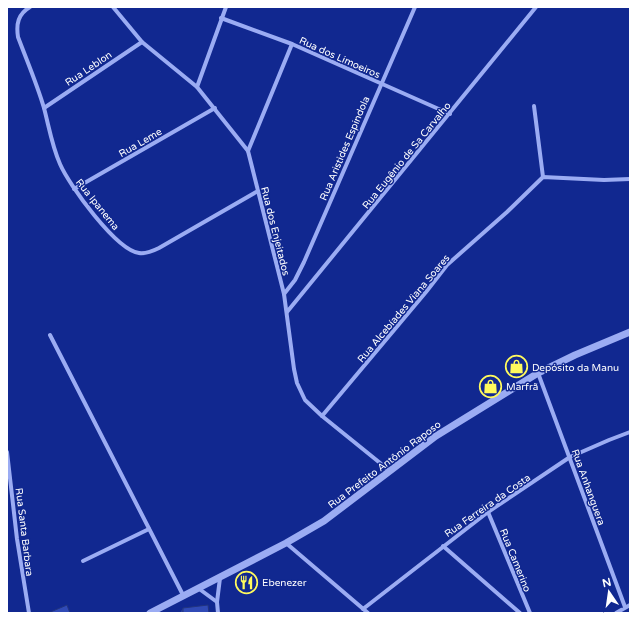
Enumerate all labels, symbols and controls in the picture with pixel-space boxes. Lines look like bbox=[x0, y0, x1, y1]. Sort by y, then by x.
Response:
street label: Rua dos Limoeiros bbox=[297, 35, 382, 81]
street label: Rua Leblon bbox=[63, 49, 114, 89]
street label: Rua Aristides Espindola bbox=[317, 94, 372, 202]
street label: Rua Eugênio de Sa Carvalho bbox=[360, 100, 454, 211]
street label: Rua Leme bbox=[117, 126, 164, 160]
street label: Rua Ipanema bbox=[73, 177, 122, 233]
street label: Rua dos Enjeitados bbox=[258, 186, 292, 277]
street label: Rua Alcebíades Viana Soares bbox=[355, 252, 453, 365]
shop icon: Depósito da Manu bbox=[504, 354, 530, 380]
place label: Depósito da Manu bbox=[532, 362, 619, 374]
shop icon: Marfrã bbox=[478, 373, 504, 399]
place label: Marfrã bbox=[506, 381, 538, 393]
street label: Rua Prefeito Antônio Raposo bbox=[326, 418, 443, 511]
street label: Rua Anhanguera bbox=[569, 448, 607, 527]
street label: Rua Ferreira da Costa bbox=[442, 472, 533, 540]
street label: Rua Santa Barbara bbox=[13, 487, 35, 577]
street label: Rua Camerino bbox=[497, 527, 533, 594]
restaurant icon: Ebenezer bbox=[234, 569, 260, 595]
north arrow bbox=[589, 572, 629, 612]
text: N bbox=[601, 575, 613, 590]
place label: Ebenezer bbox=[262, 577, 307, 589]

